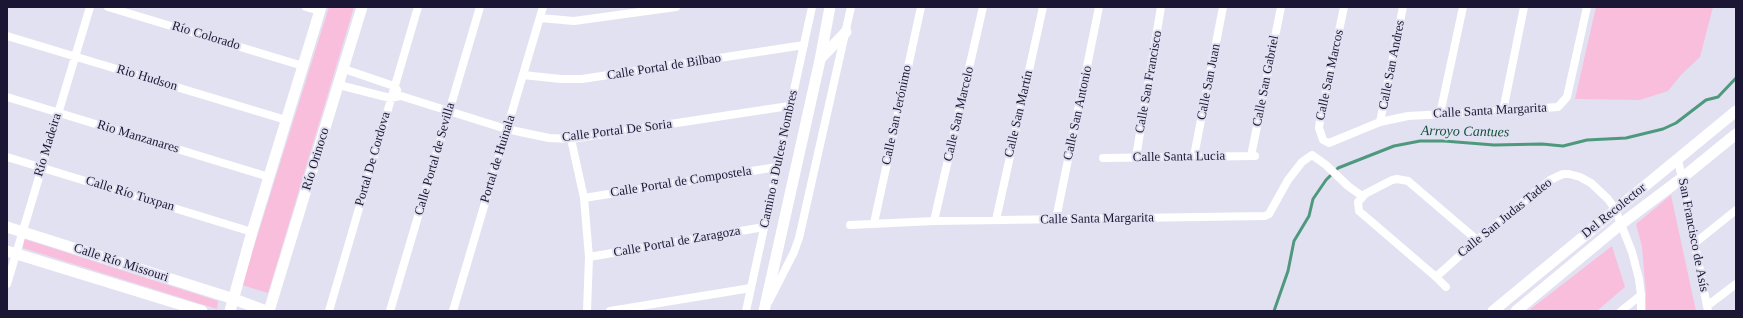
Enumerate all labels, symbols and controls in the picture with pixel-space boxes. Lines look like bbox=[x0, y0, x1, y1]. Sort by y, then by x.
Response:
street label: Río Colorado bbox=[170, 18, 242, 54]
street label: Calle San Andres bbox=[1376, 19, 1408, 111]
street label: Calle San Marcos bbox=[1313, 28, 1347, 122]
street label: Calle San Francisco bbox=[1132, 29, 1166, 135]
street label: Calle San Gabriel bbox=[1250, 34, 1282, 128]
street label: Calle San Juan bbox=[1194, 43, 1224, 121]
street label: Calle Portal de Bilbao bbox=[606, 50, 722, 84]
street label: Rio Hudson bbox=[115, 61, 179, 95]
street label: Calle San Jerónimo bbox=[879, 64, 915, 166]
street label: Calle San Antonio bbox=[1060, 64, 1096, 162]
street label: Calle San Marcelo bbox=[941, 65, 977, 163]
street label: Calle San Martín bbox=[1001, 69, 1037, 159]
street label: Camino a Dulces Nombres bbox=[757, 89, 801, 229]
street label: Calle Santa Margarita bbox=[1433, 100, 1547, 122]
street label: Calle Portal de Sevilla bbox=[411, 101, 459, 217]
street label: Portal De Cordova bbox=[352, 110, 394, 208]
street label: Río Madeira bbox=[31, 111, 65, 179]
street label: Portal de Huinala bbox=[477, 113, 519, 205]
street label: Rio Manzanares bbox=[95, 117, 181, 157]
street label: Calle Portal De Soria bbox=[561, 117, 673, 145]
water label: Arroyo Cantues bbox=[1421, 123, 1509, 141]
street label: Río Orinoco bbox=[299, 126, 333, 192]
street label: Calle Santa Lucia bbox=[1133, 148, 1225, 166]
street label: Calle Portal de Compostela bbox=[609, 163, 753, 201]
street label: Calle Río Tuxpan bbox=[84, 173, 176, 215]
street label: Calle San Judas Tadeo bbox=[1455, 175, 1555, 261]
street label: San Francisco de Asís bbox=[1674, 177, 1712, 293]
street label: Del Recolector bbox=[1579, 180, 1649, 242]
street label: Calle Santa Margarita bbox=[1040, 210, 1154, 228]
street label: Calle Portal de Zaragoza bbox=[612, 223, 742, 261]
street label: Calle Río Missouri bbox=[72, 240, 170, 286]

